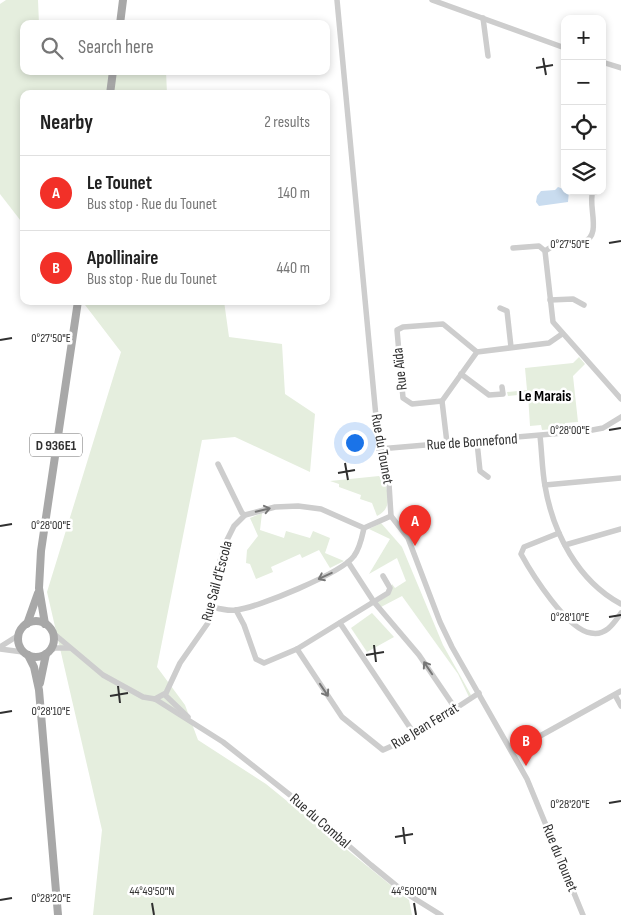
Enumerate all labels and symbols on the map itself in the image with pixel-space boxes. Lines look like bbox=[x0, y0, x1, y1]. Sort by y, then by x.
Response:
text: 0°27'50"E bbox=[550, 237, 590, 252]
text: 0°27'50"E bbox=[31, 331, 71, 346]
street label: Rue Aïda bbox=[388, 346, 412, 391]
district label: Le Marais bbox=[519, 387, 571, 406]
street label: Rue du Tounet bbox=[366, 412, 398, 486]
text: 0°28'00"E bbox=[550, 423, 590, 438]
street label: Rue de Bonnefond bbox=[426, 429, 518, 455]
your location bbox=[342, 430, 368, 456]
road number: D 936E1 bbox=[30, 434, 82, 456]
one-way arrow bbox=[254, 505, 270, 514]
pin: A bbox=[399, 505, 431, 546]
text: 0°28'00"E bbox=[31, 518, 71, 533]
street label: Rue Sail d'Escola bbox=[197, 538, 237, 623]
one-way arrow bbox=[318, 571, 333, 581]
text: 0°28'10"E bbox=[551, 610, 590, 625]
one-way arrow bbox=[422, 661, 432, 675]
one-way arrow bbox=[319, 683, 329, 697]
street label: Rue Jean Ferrat bbox=[388, 698, 463, 754]
text: 0°28'10"E bbox=[32, 704, 71, 719]
pin: B bbox=[510, 725, 542, 766]
street label: Rue du Combal bbox=[286, 789, 354, 853]
text: 0°28'20"E bbox=[550, 797, 590, 812]
street label: Rue du Tounet bbox=[538, 821, 582, 895]
text: 44°49'50"N bbox=[130, 884, 174, 899]
text: 44°50'00"N bbox=[391, 884, 437, 899]
text: 0°28'20"E bbox=[31, 891, 71, 906]

